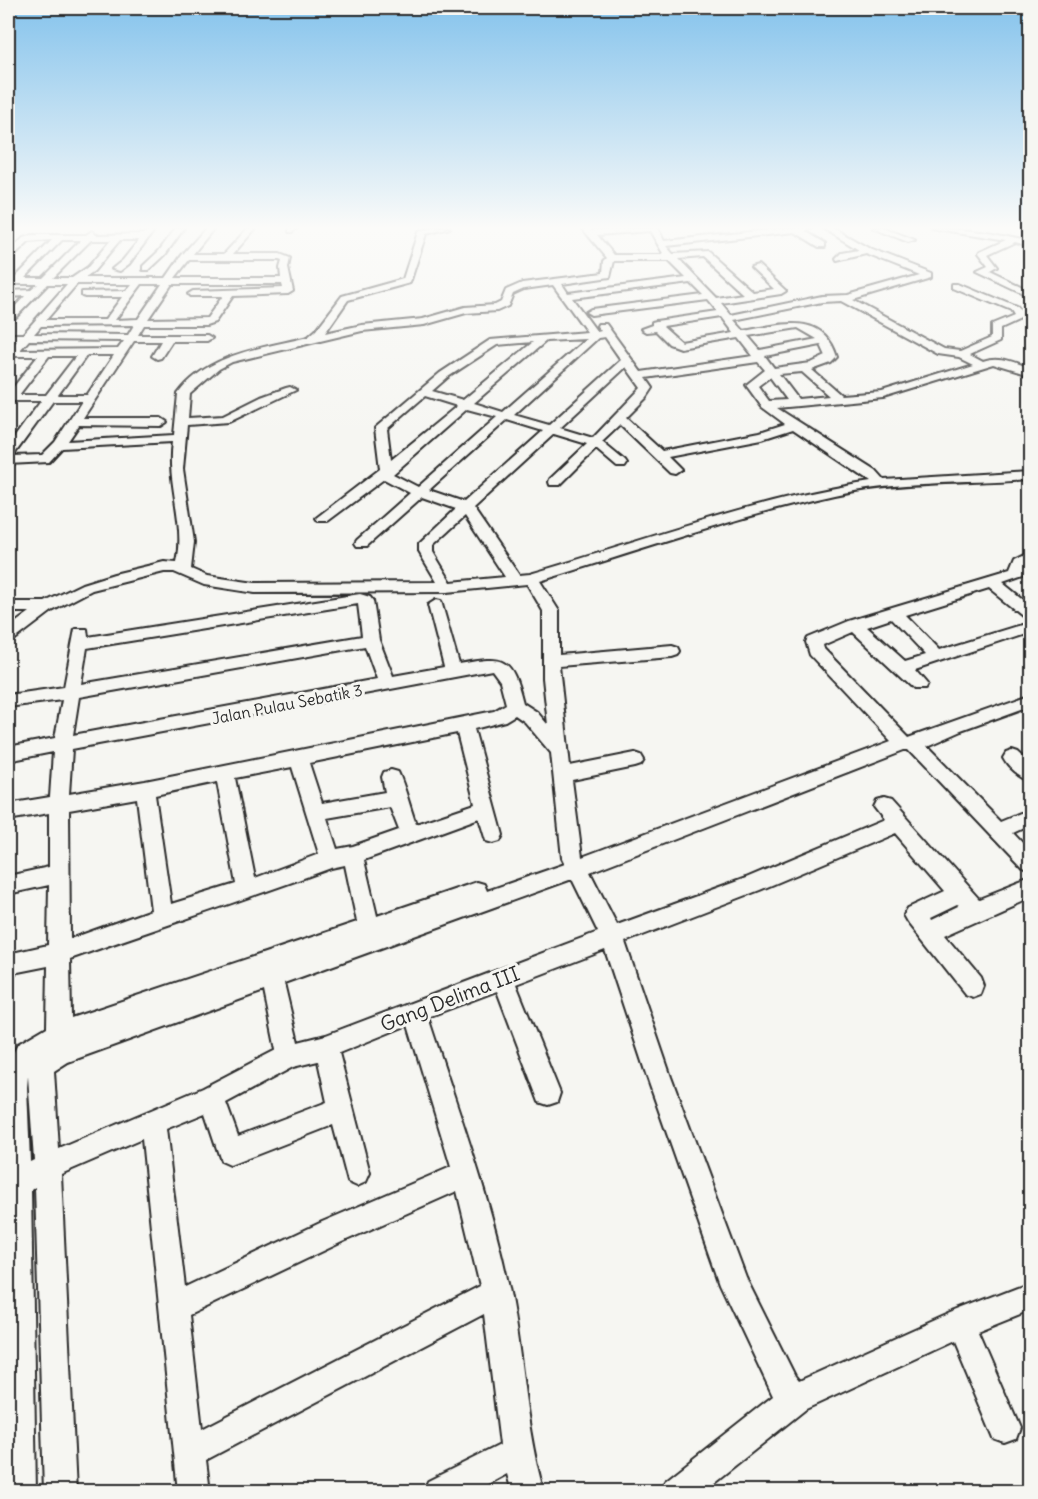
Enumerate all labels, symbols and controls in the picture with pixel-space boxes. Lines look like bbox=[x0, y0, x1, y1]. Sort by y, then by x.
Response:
street label: Jalan Pulau Sebatik 3 bbox=[210, 680, 364, 728]
street label: Gang Delima III bbox=[377, 960, 523, 1037]

